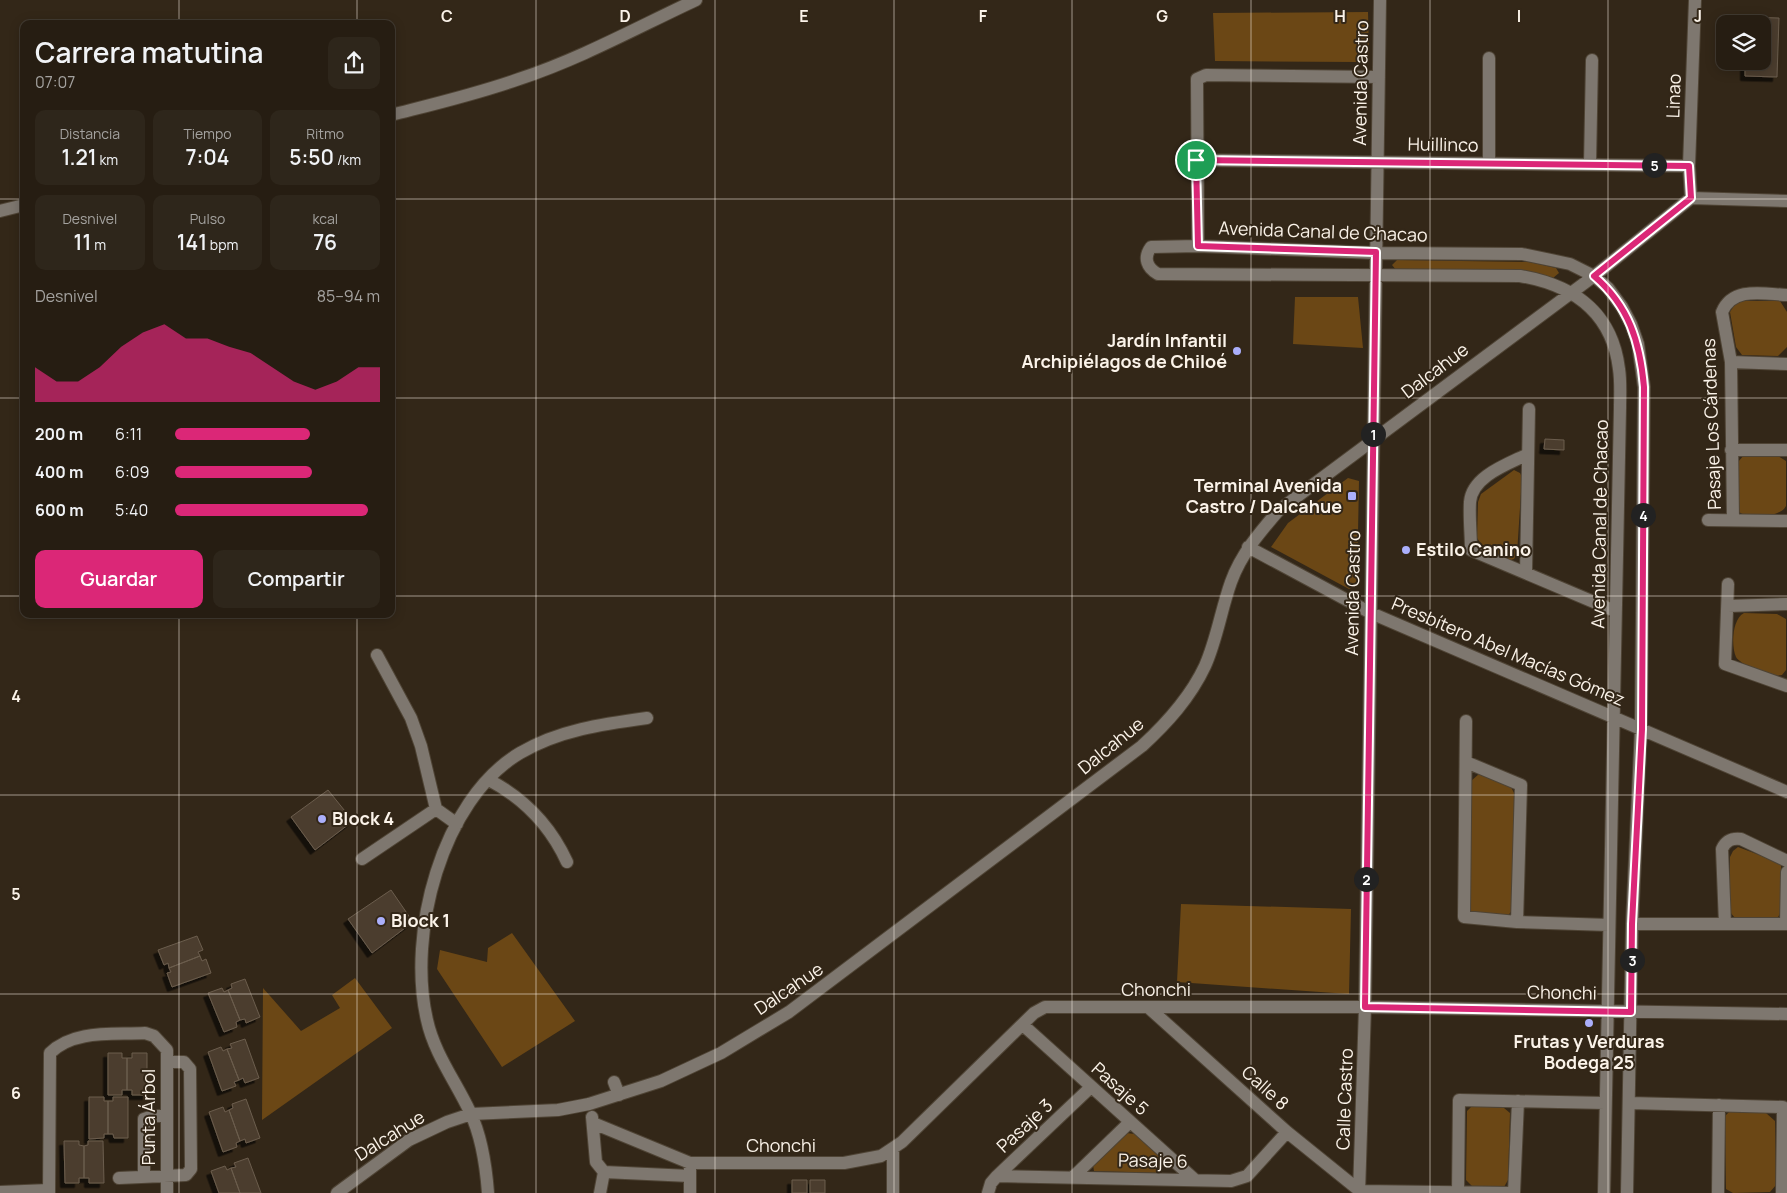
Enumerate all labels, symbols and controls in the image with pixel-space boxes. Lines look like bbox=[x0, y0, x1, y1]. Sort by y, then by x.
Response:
text: C bbox=[441, 5, 453, 27]
text: D bbox=[619, 5, 631, 27]
text: E bbox=[799, 5, 809, 27]
text: F bbox=[979, 5, 988, 27]
text: G bbox=[1156, 5, 1168, 27]
text: H bbox=[1334, 5, 1346, 27]
text: I bbox=[1517, 5, 1521, 27]
text: J bbox=[1694, 5, 1702, 27]
map controls bbox=[1716, 15, 1771, 70]
button: layers bbox=[1716, 15, 1771, 70]
street label: Avenida Castro bbox=[1347, 20, 1373, 146]
text: Carrera matutina bbox=[35, 33, 264, 71]
button: share bbox=[328, 37, 380, 89]
text: 07:07 bbox=[35, 71, 75, 93]
street label: Linao bbox=[1660, 73, 1686, 119]
text: Distancia bbox=[60, 124, 120, 143]
text: Tiempo bbox=[183, 124, 232, 143]
text: Ritmo bbox=[306, 124, 344, 143]
street label: Huillinco bbox=[1407, 131, 1479, 157]
pin bbox=[1175, 139, 1217, 181]
text: 1.21 bbox=[61, 143, 97, 171]
text: 7:04 bbox=[185, 143, 230, 171]
text: 5:50 bbox=[289, 143, 334, 171]
icon: arrive bbox=[1182, 146, 1210, 174]
text: km bbox=[97, 150, 118, 169]
text: /km bbox=[334, 150, 361, 169]
pin: 5 bbox=[1642, 152, 1666, 178]
text: 5 bbox=[1650, 156, 1659, 175]
text: Desnivel bbox=[62, 209, 117, 228]
text: Pulso bbox=[190, 209, 225, 228]
text: kcal bbox=[312, 209, 338, 228]
street label: Avenida Canal de Chacao bbox=[1218, 215, 1428, 247]
text: 11 bbox=[74, 228, 91, 256]
text: 141 bbox=[177, 228, 207, 256]
text: 76 bbox=[313, 228, 337, 256]
text: m bbox=[91, 235, 106, 254]
text: bpm bbox=[207, 235, 238, 254]
text: Desnivel bbox=[35, 285, 98, 307]
text: 85–94 m bbox=[317, 285, 380, 307]
place label: Jardín Infantil Archipiélagos de Chiloé bbox=[1021, 328, 1227, 373]
street label: Dalcahue bbox=[1396, 337, 1473, 403]
street label: Pasaje Los Cárdenas bbox=[1696, 338, 1726, 510]
marker: Jardín Infantil Archipiélagos de Chiloé bbox=[1231, 345, 1243, 357]
street label: Avenida Canal de Chacao bbox=[1585, 419, 1613, 629]
pin: 1 bbox=[1360, 422, 1386, 446]
text: 200 m bbox=[35, 423, 83, 445]
text: 6:11 bbox=[115, 423, 142, 445]
text: 1 bbox=[1370, 425, 1377, 444]
text: 400 m bbox=[35, 461, 83, 483]
text: 6:09 bbox=[115, 461, 149, 483]
place label: Terminal Avenida Castro / Dalcahue bbox=[1186, 473, 1342, 518]
marker: Terminal Avenida Castro / Dalcahue bbox=[1346, 490, 1358, 502]
text: 600 m bbox=[35, 499, 84, 521]
text: 5:40 bbox=[115, 499, 148, 521]
pin: 4 bbox=[1630, 502, 1656, 528]
text: 4 bbox=[1639, 506, 1648, 525]
street label: Avenida Castro bbox=[1339, 530, 1365, 656]
place label: Estilo Canino bbox=[1416, 537, 1531, 561]
marker: Estilo Canino bbox=[1400, 544, 1412, 556]
button: Guardar bbox=[35, 550, 203, 608]
button: Compartir bbox=[213, 550, 380, 608]
street label: Presbítero Abel Macías Gómez bbox=[1388, 591, 1629, 711]
text: 4 bbox=[11, 685, 21, 707]
street label: Dalcahue bbox=[1072, 711, 1148, 779]
place label: Block 4 bbox=[332, 806, 394, 830]
marker: Block 4 bbox=[316, 813, 328, 825]
pin: 2 bbox=[1354, 866, 1378, 892]
text: 2 bbox=[1362, 870, 1371, 889]
text: 5 bbox=[11, 883, 21, 905]
place label: Block 1 bbox=[391, 908, 450, 932]
marker: Block 1 bbox=[375, 915, 387, 927]
pin: 3 bbox=[1620, 948, 1644, 972]
text: 3 bbox=[1628, 951, 1637, 970]
street label: Dalcahue bbox=[749, 956, 828, 1020]
street label: Chonchi bbox=[1121, 977, 1191, 1001]
street label: Chonchi bbox=[1527, 979, 1597, 1005]
marker: Frutas y Verduras Bodega 25 bbox=[1583, 1017, 1595, 1029]
place label: Frutas y Verduras Bodega 25 bbox=[1514, 1029, 1665, 1074]
street label: Calle Castro bbox=[1330, 1048, 1358, 1150]
street label: Pasaje 5 bbox=[1087, 1056, 1154, 1120]
street label: Calle 8 bbox=[1237, 1060, 1294, 1115]
street label: Punta Árbol bbox=[136, 1069, 160, 1165]
text: 6 bbox=[11, 1082, 21, 1104]
street label: Pasaje 3 bbox=[991, 1093, 1058, 1157]
street label: Dalcahue bbox=[350, 1104, 429, 1166]
street label: Chonchi bbox=[746, 1133, 816, 1157]
street label: Pasaje 6 bbox=[1118, 1147, 1188, 1173]

